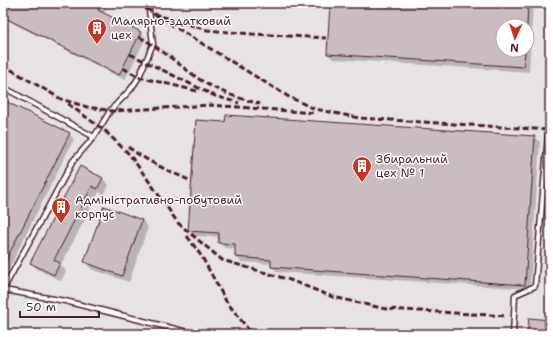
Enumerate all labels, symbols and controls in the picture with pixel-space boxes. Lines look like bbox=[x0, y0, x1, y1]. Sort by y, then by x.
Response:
place label: Малярно-здатковий цех bbox=[111, 13, 231, 43]
building icon: Малярно-здатковий цех bbox=[86, 17, 108, 45]
north arrow bbox=[495, 18, 535, 58]
text: N bbox=[509, 40, 519, 55]
place label: Збиральний цех № 1 bbox=[376, 151, 448, 181]
building icon: Збиральний цех № 1 bbox=[351, 155, 373, 183]
place label: Адміністративно-побутовий корпус bbox=[75, 192, 242, 222]
building icon: Адміністративно-побутовий корпус bbox=[50, 196, 72, 224]
scale bar bbox=[20, 293, 99, 319]
text: 50 m bbox=[26, 299, 56, 315]

